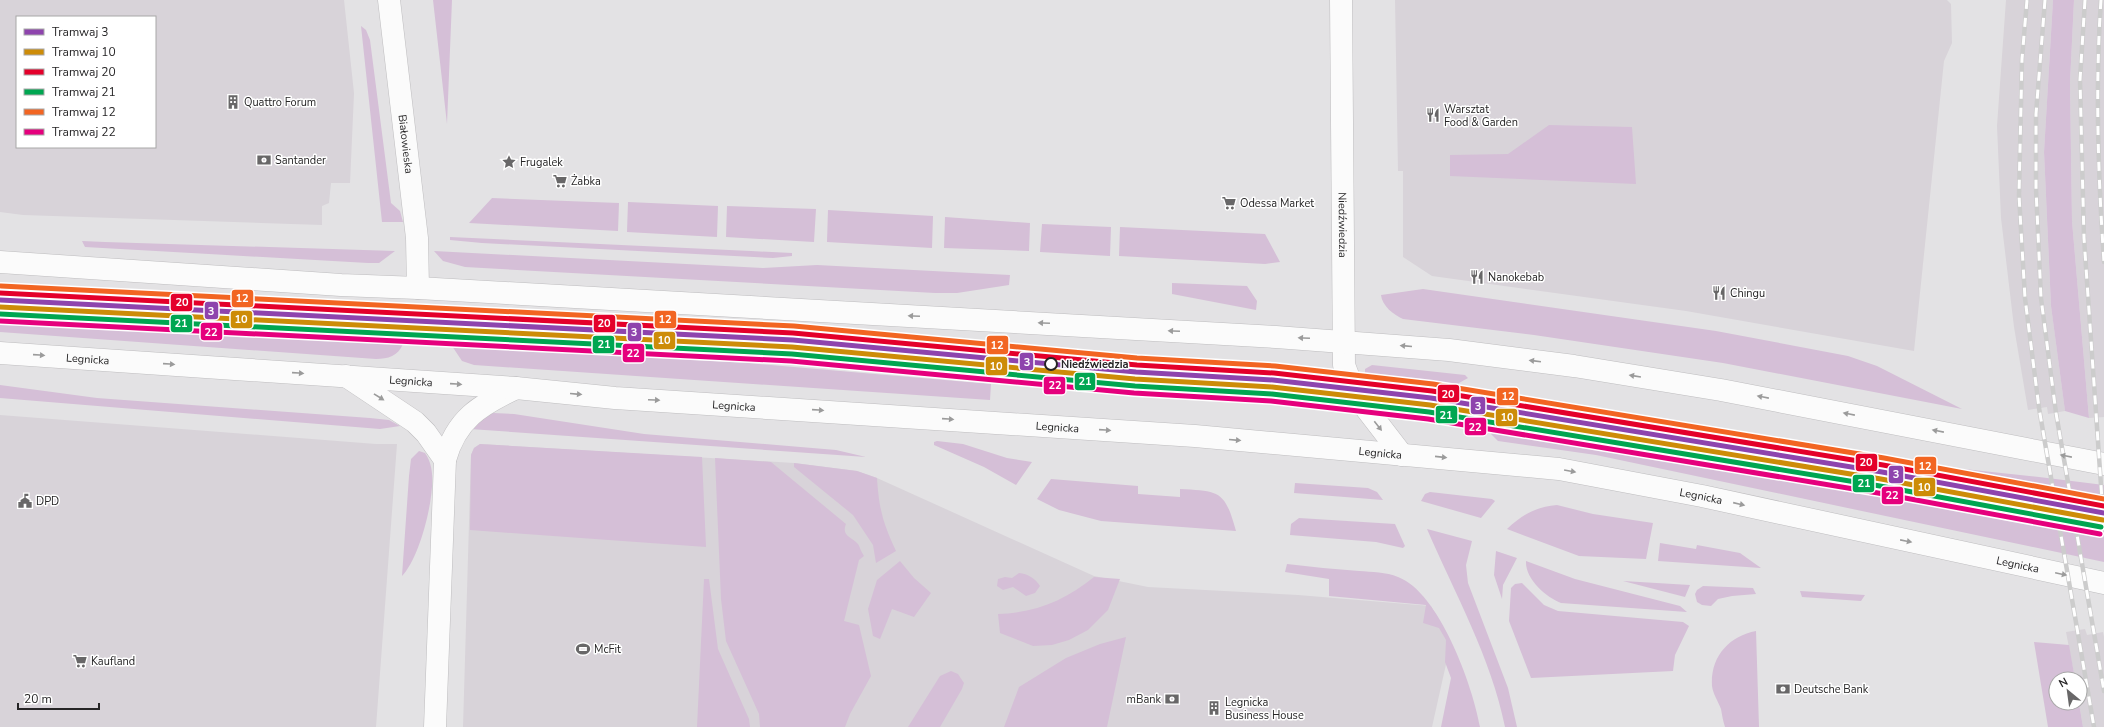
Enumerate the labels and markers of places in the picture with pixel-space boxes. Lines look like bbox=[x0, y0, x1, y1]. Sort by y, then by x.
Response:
building icon: Quattro Forum bbox=[225, 94, 241, 110]
place label: Quattro Forum bbox=[244, 95, 316, 110]
place label: Warsztat Food & Garden bbox=[1444, 102, 1518, 130]
restaurant icon: Warsztat Food & Garden bbox=[1425, 107, 1441, 123]
bank icon: Santander bbox=[256, 152, 272, 168]
place label: Santander bbox=[275, 153, 326, 168]
place icon: Frugalek bbox=[501, 154, 517, 170]
place label: Frugalek bbox=[520, 155, 563, 170]
supermarket icon: Żabka bbox=[552, 173, 568, 189]
place label: Żabka bbox=[571, 174, 601, 189]
supermarket icon: Odessa Market bbox=[1221, 195, 1237, 211]
place label: Odessa Market bbox=[1240, 196, 1314, 211]
restaurant icon: Nanokebab bbox=[1469, 269, 1485, 285]
place label: Nanokebab bbox=[1488, 270, 1544, 285]
restaurant icon: Chingu bbox=[1711, 285, 1727, 301]
place label: Chingu bbox=[1730, 286, 1765, 301]
marker: Niedźwiedzia bbox=[1044, 357, 1058, 371]
place label: Niedźwiedzia bbox=[1061, 357, 1129, 372]
public building icon: DPD bbox=[17, 493, 33, 509]
place label: DPD bbox=[36, 494, 59, 509]
sports icon: McFit bbox=[575, 641, 591, 657]
place label: McFit bbox=[594, 642, 621, 657]
supermarket icon: Kaufland bbox=[72, 653, 88, 669]
place label: Kaufland bbox=[91, 654, 135, 669]
bank icon: Deutsche Bank bbox=[1775, 681, 1791, 697]
place label: Deutsche Bank bbox=[1794, 682, 1869, 697]
bank icon: mBank bbox=[1164, 691, 1180, 707]
place label: mBank bbox=[1127, 692, 1161, 707]
place label: Legnicka Business House bbox=[1225, 695, 1304, 723]
building icon: Legnicka Business House bbox=[1206, 700, 1222, 716]

